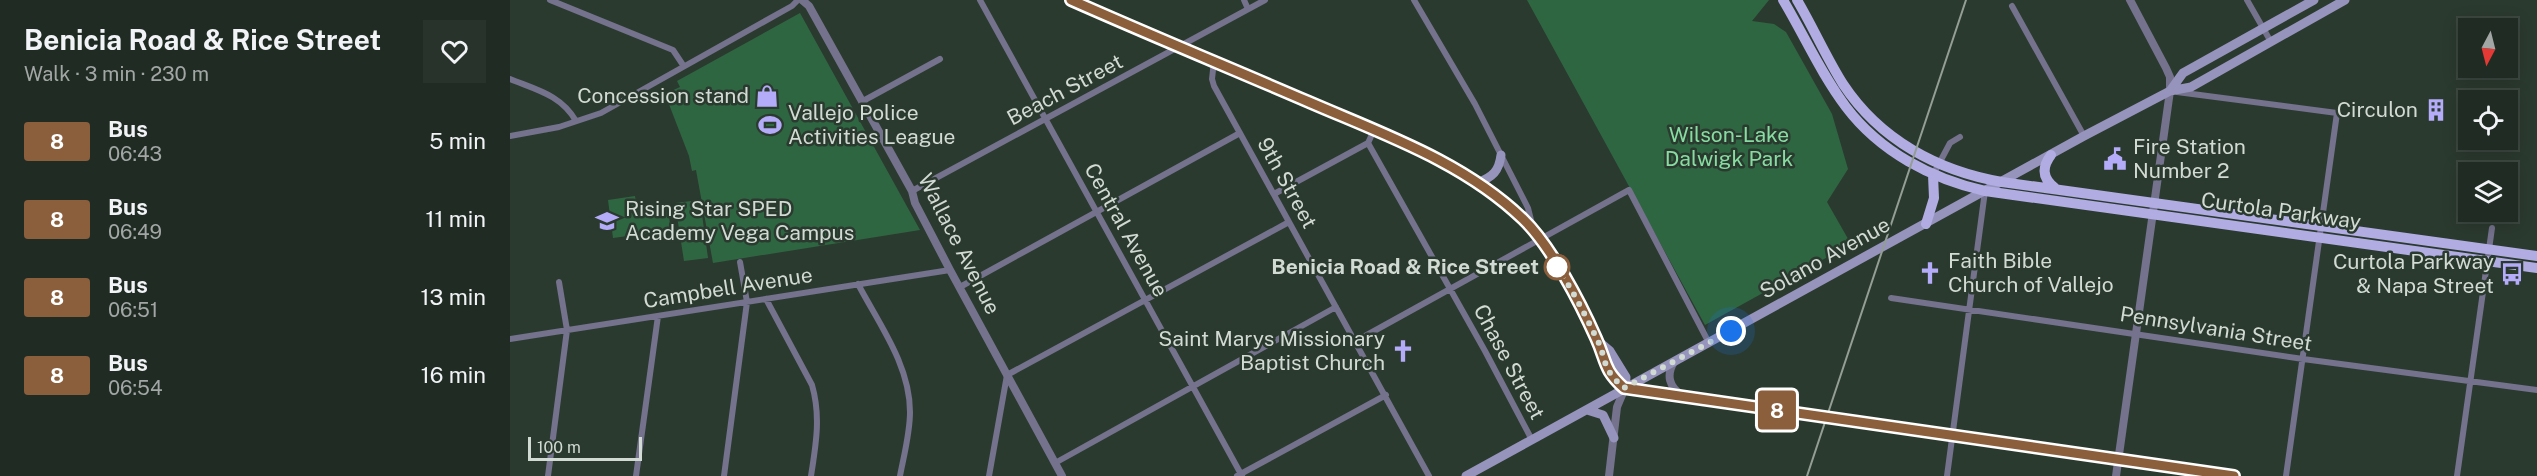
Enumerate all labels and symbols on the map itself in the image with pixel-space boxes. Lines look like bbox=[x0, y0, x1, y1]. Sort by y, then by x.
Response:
north arrow bbox=[2458, 18, 2518, 78]
street label: Beach Street bbox=[1003, 49, 1127, 130]
place label: Concession stand bbox=[577, 83, 749, 108]
shop icon: Concession stand bbox=[754, 83, 780, 109]
place label: Circulon bbox=[2337, 97, 2418, 122]
building icon: Circulon bbox=[2423, 97, 2449, 123]
place label: Vallejo Police Activities League bbox=[788, 100, 956, 149]
sports icon: Vallejo Police Activities League bbox=[757, 112, 783, 138]
park label: Wilson-Lake Dalwigk Park bbox=[1665, 122, 1793, 171]
street label: 9th Street bbox=[1252, 133, 1323, 232]
place label: Fire Station Number 2 bbox=[2133, 134, 2246, 183]
public building icon: Fire Station Number 2 bbox=[2102, 146, 2128, 172]
street label: Central Avenue bbox=[1079, 158, 1174, 301]
street label: Wallace Avenue bbox=[913, 169, 1006, 318]
street label: Curtola Parkway bbox=[2200, 187, 2363, 234]
place label: Rising Star SPED Academy Vega Campus bbox=[625, 196, 854, 245]
school or university icon: Rising Star SPED Academy Vega Campus bbox=[594, 208, 620, 234]
street label: Solano Avenue bbox=[1755, 212, 1894, 304]
place label: Faith Bible Church of Vallejo bbox=[1948, 248, 2114, 297]
place label: Curtola Parkway & Napa Street bbox=[2333, 249, 2494, 298]
place label: Benicia Road & Rice Street bbox=[1271, 254, 1539, 279]
marker: Benicia Road & Rice Street bbox=[1544, 254, 1570, 280]
church icon: Faith Bible Church of Vallejo bbox=[1917, 260, 1943, 286]
bus stop icon: Curtola Parkway & Napa Street bbox=[2499, 261, 2525, 287]
street label: Campbell Avenue bbox=[642, 262, 814, 313]
street label: Chase Street bbox=[1469, 300, 1550, 424]
street label: Pennsylvania Street bbox=[2118, 301, 2314, 356]
your location bbox=[1716, 316, 1746, 346]
place label: Saint Marys Missionary Baptist Church bbox=[1158, 326, 1385, 375]
church icon: Saint Marys Missionary Baptist Church bbox=[1390, 338, 1416, 364]
line badge: 8 bbox=[1758, 390, 1796, 430]
scale bar bbox=[528, 434, 642, 462]

